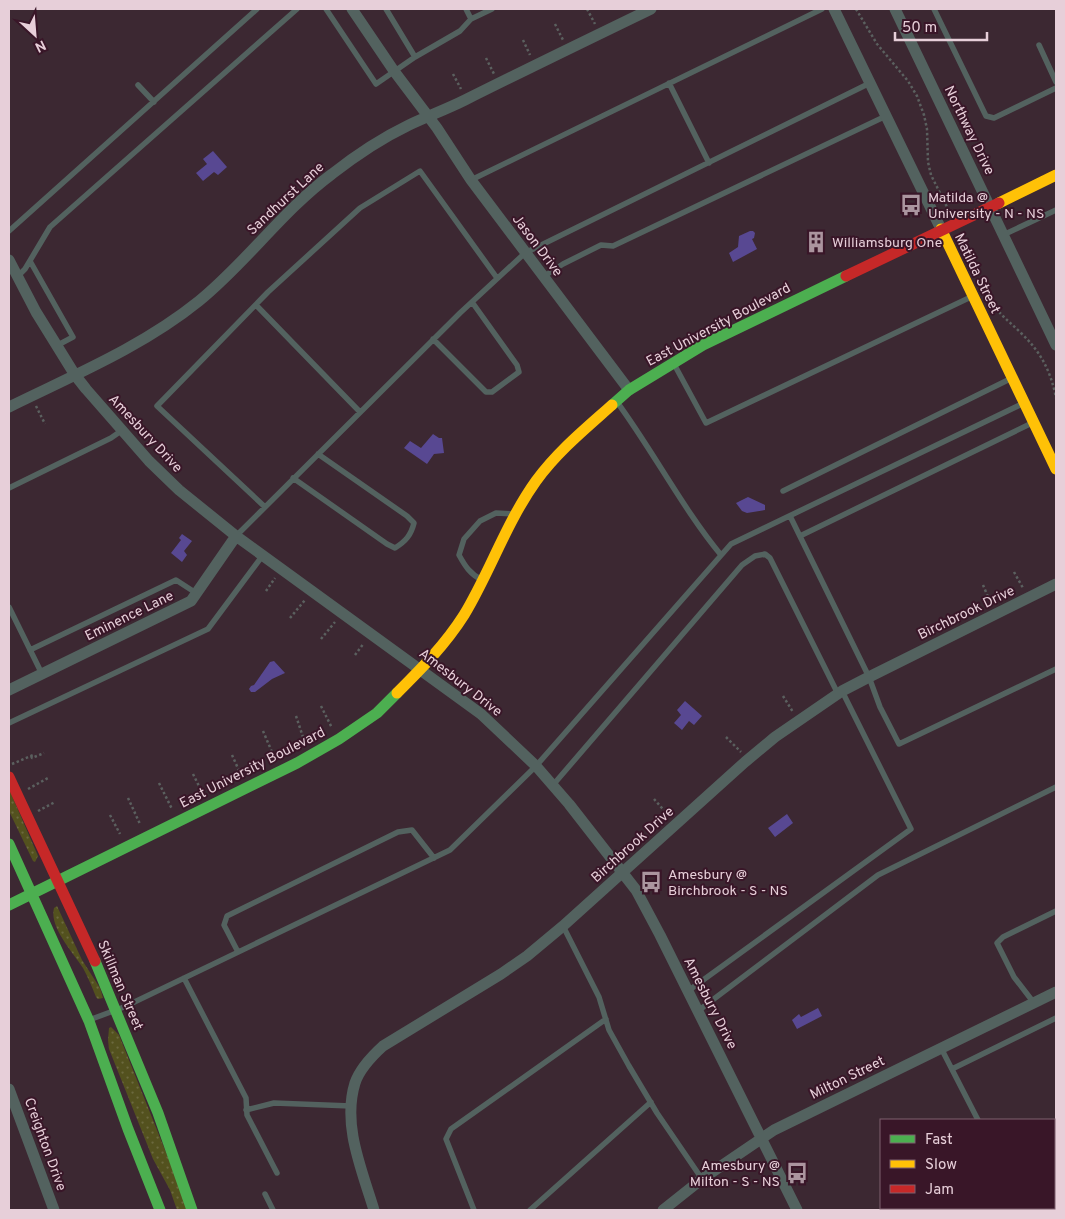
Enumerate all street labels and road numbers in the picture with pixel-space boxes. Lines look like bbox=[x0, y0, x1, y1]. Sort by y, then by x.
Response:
street label: Northway Drive bbox=[940, 83, 998, 178]
street label: Sandhurst Lane bbox=[244, 159, 328, 239]
street label: Jason Drive bbox=[508, 211, 566, 280]
street label: Matilda Street bbox=[950, 231, 1003, 317]
street label: East University Boulevard bbox=[644, 280, 794, 371]
street label: Amesbury Drive bbox=[104, 391, 186, 477]
street label: Birchbrook Drive bbox=[916, 583, 1018, 644]
street label: Eminence Lane bbox=[83, 588, 177, 645]
street label: Amesbury Drive bbox=[415, 645, 505, 721]
street label: East University Boulevard bbox=[177, 724, 328, 812]
street label: Birchbrook Drive bbox=[588, 804, 678, 887]
street label: Skillman Street bbox=[93, 938, 146, 1033]
street label: Amesbury Drive bbox=[679, 955, 740, 1052]
street label: Milton Street bbox=[807, 1053, 888, 1104]
street label: Creighton Drive bbox=[20, 1096, 69, 1193]

